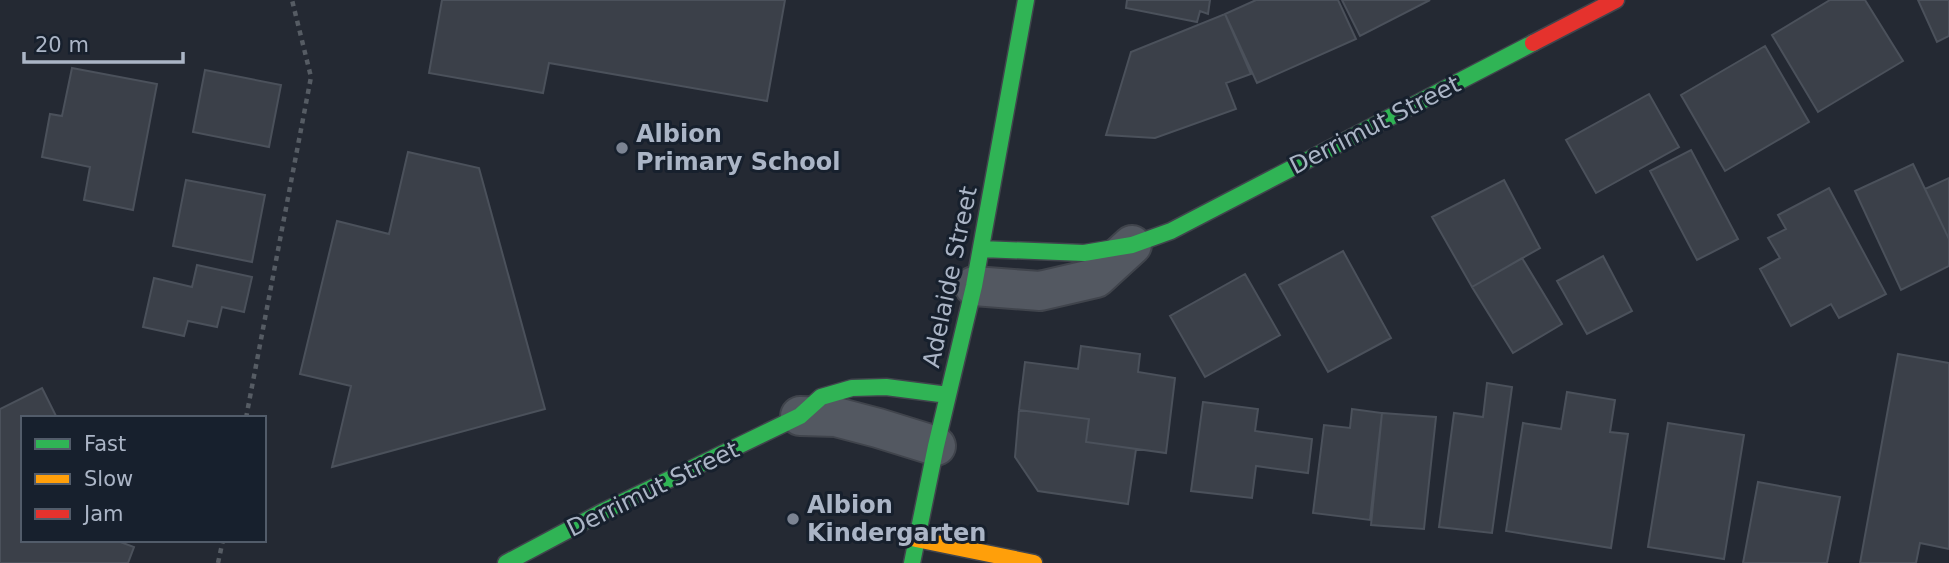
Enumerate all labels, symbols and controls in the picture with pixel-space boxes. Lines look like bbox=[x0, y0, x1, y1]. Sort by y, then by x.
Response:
scale bar bbox=[24, 21, 184, 65]
text: 20 m bbox=[35, 33, 89, 57]
street label: Derrimut Street bbox=[1285, 70, 1465, 180]
place label: Albion Primary School bbox=[636, 120, 841, 176]
marker: Albion Primary School bbox=[614, 140, 630, 156]
street label: Adelaide Street bbox=[917, 184, 983, 370]
legend bbox=[21, 416, 266, 542]
text: Fast bbox=[84, 432, 126, 456]
street label: Derrimut Street bbox=[562, 435, 744, 543]
text: Slow bbox=[84, 467, 133, 491]
place label: Albion Kindergarten bbox=[807, 491, 986, 547]
text: Jam bbox=[82, 502, 124, 526]
marker: Albion Kindergarten bbox=[785, 511, 801, 527]

